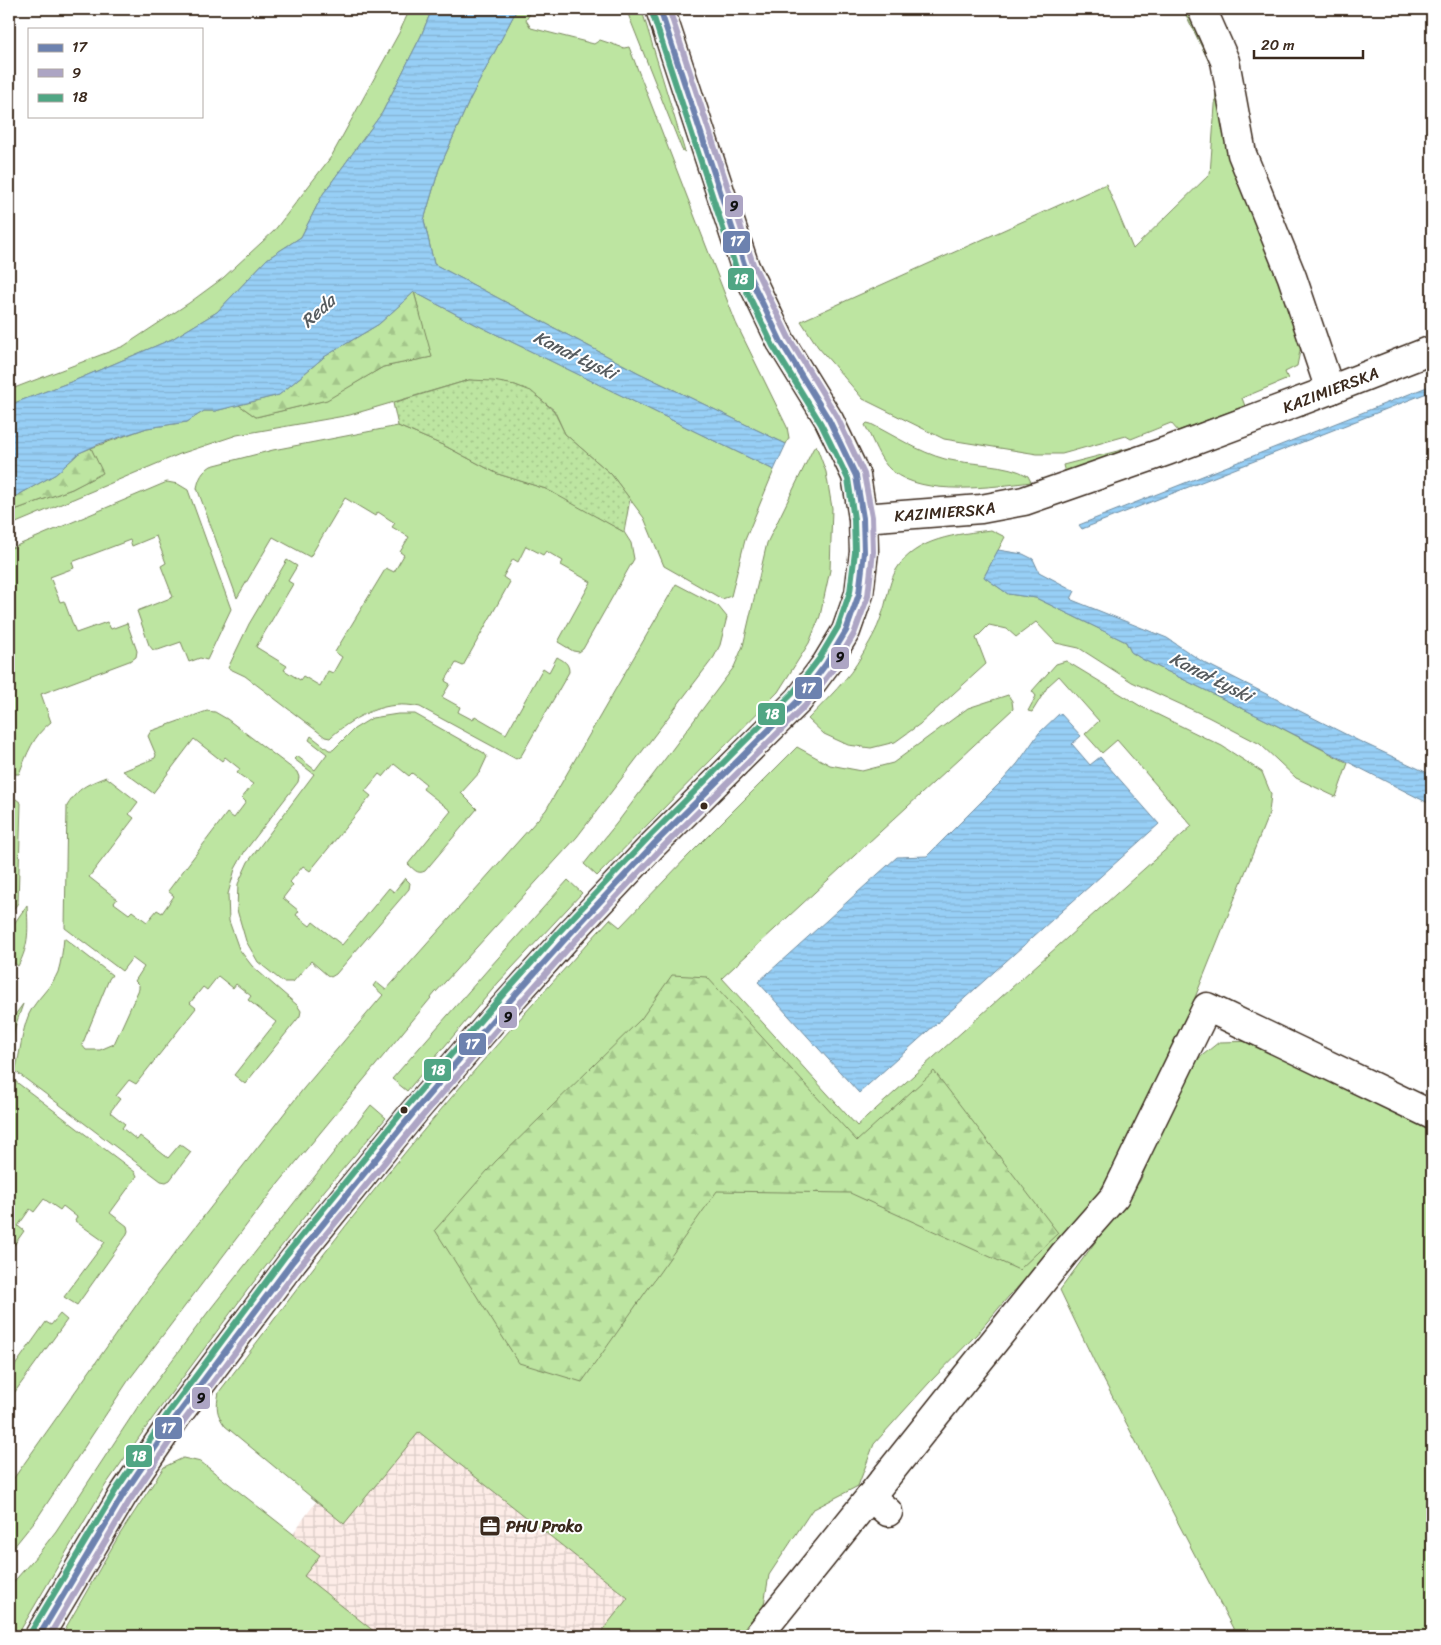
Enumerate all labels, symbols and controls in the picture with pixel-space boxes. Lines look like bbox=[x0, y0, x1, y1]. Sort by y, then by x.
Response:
legend bbox=[28, 28, 202, 118]
scale bar bbox=[1254, 28, 1362, 60]
text: 20 m bbox=[1261, 32, 1295, 58]
text: 17 bbox=[72, 34, 88, 60]
text: 9 bbox=[72, 60, 81, 86]
text: 18 bbox=[72, 84, 87, 110]
line badge: 9 bbox=[724, 194, 744, 218]
text: 9 bbox=[730, 194, 739, 219]
text: 17 bbox=[730, 229, 745, 254]
line badge: 17 bbox=[722, 230, 751, 254]
line badge: 18 bbox=[727, 267, 755, 291]
text: 18 bbox=[734, 267, 749, 292]
water label: Reda bbox=[293, 285, 345, 336]
water label: Kanał Łyski bbox=[528, 321, 626, 391]
street label: KAZIMIERSKA bbox=[1278, 358, 1383, 421]
street label: KAZIMIERSKA bbox=[893, 492, 998, 530]
water label: Kanał Łyski bbox=[1164, 643, 1261, 713]
text: 9 bbox=[836, 645, 845, 670]
line badge: 9 bbox=[830, 646, 850, 670]
line badge: 17 bbox=[794, 676, 823, 700]
text: 17 bbox=[801, 676, 816, 701]
line badge: 18 bbox=[757, 702, 786, 726]
text: 18 bbox=[765, 702, 780, 727]
unlabelled marker bbox=[699, 801, 709, 811]
line badge: 9 bbox=[498, 1005, 518, 1029]
text: 9 bbox=[504, 1005, 513, 1030]
line badge: 17 bbox=[458, 1032, 487, 1056]
text: 17 bbox=[465, 1032, 480, 1057]
line badge: 18 bbox=[423, 1058, 452, 1082]
text: 18 bbox=[431, 1058, 446, 1083]
unlabelled marker bbox=[399, 1105, 409, 1115]
line badge: 9 bbox=[191, 1386, 211, 1410]
text: 9 bbox=[197, 1386, 206, 1411]
line badge: 17 bbox=[154, 1416, 183, 1440]
text: 17 bbox=[161, 1416, 176, 1441]
line badge: 18 bbox=[125, 1444, 153, 1468]
text: 18 bbox=[132, 1444, 147, 1469]
place label: PHU Proko bbox=[506, 1512, 583, 1541]
office icon: PHU Proko bbox=[478, 1514, 502, 1538]

